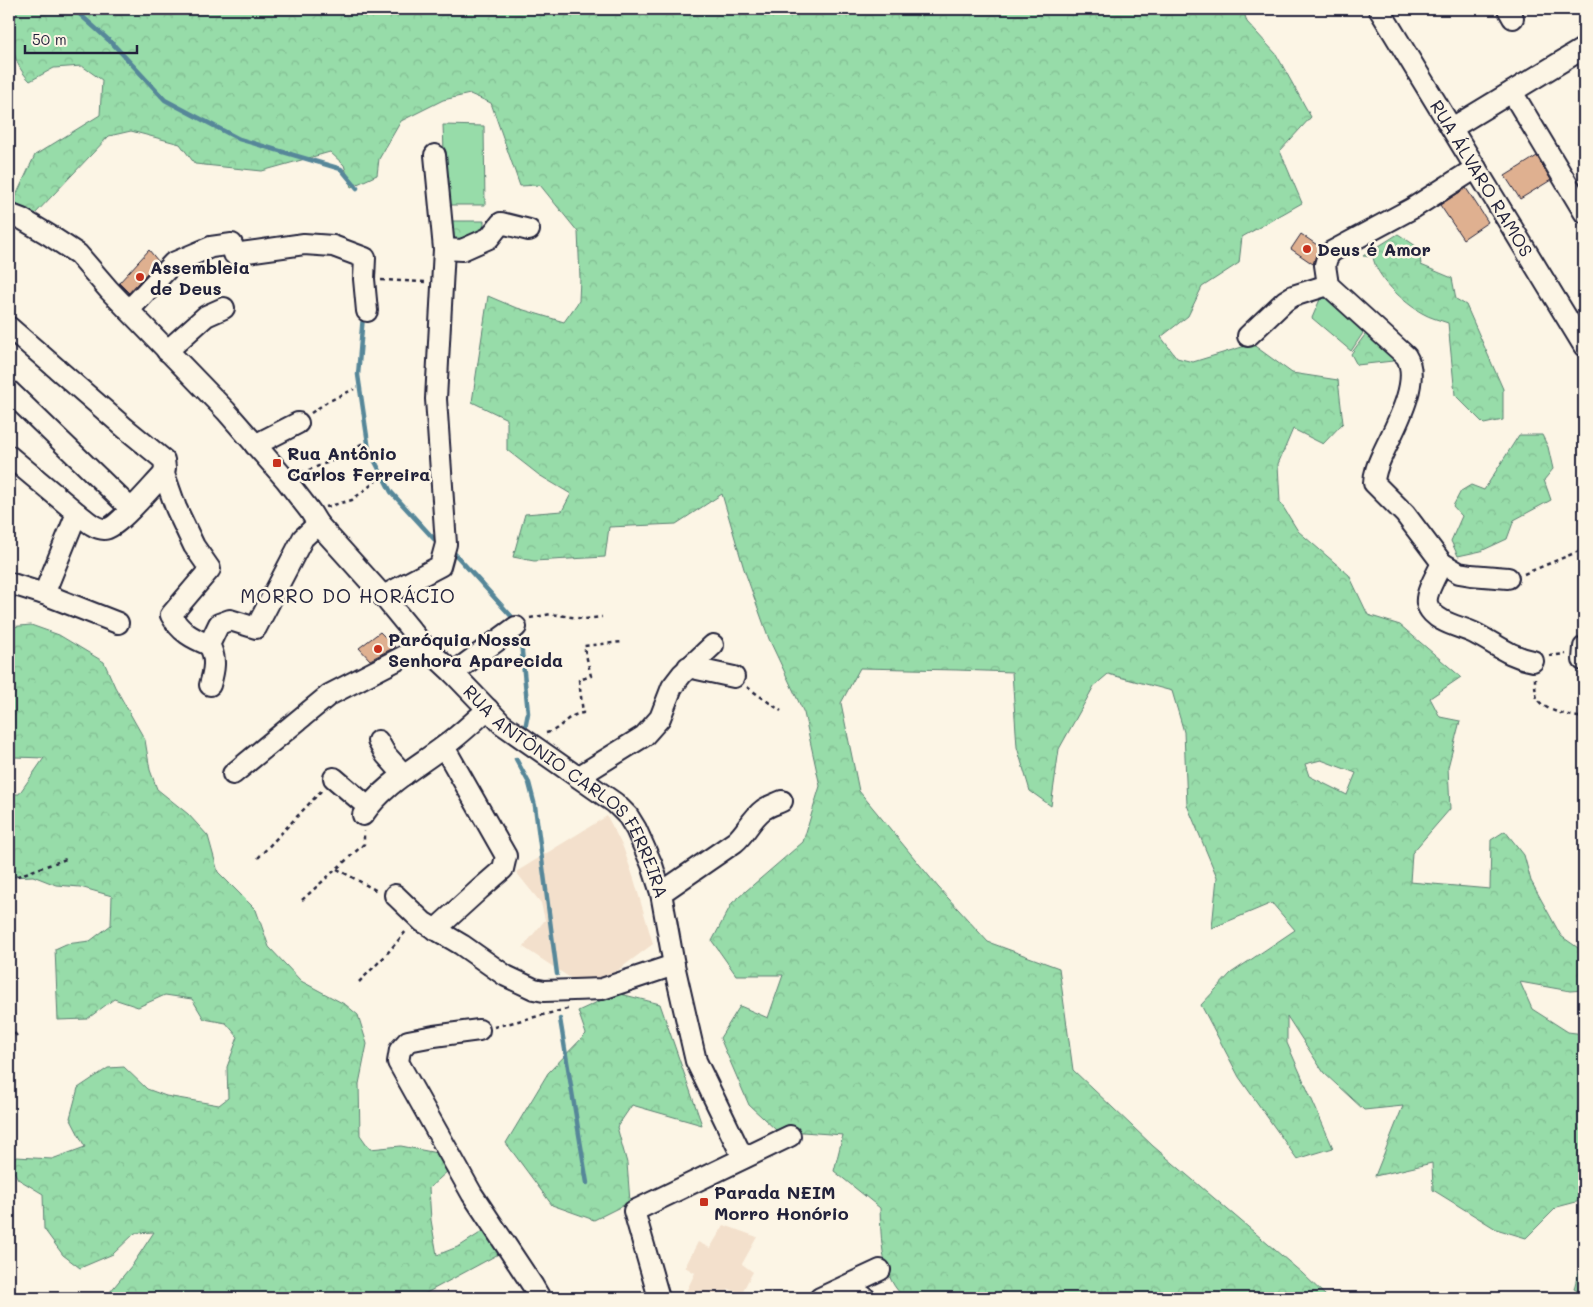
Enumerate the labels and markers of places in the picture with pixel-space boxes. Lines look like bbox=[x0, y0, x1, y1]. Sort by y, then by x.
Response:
place label: Deus é Amor bbox=[1317, 237, 1431, 261]
marker: Deus é Amor bbox=[1301, 243, 1313, 255]
place label: Assembleia de Deus bbox=[150, 255, 250, 300]
marker: Assembleia de Deus bbox=[134, 271, 146, 283]
place label: Rua Antônio Carlos Ferreira bbox=[287, 441, 430, 486]
marker: Rua Antônio Carlos Ferreira bbox=[271, 457, 283, 469]
place label: Paróquia Nossa Senhora Aparecida bbox=[388, 627, 563, 672]
marker: Paróquia Nossa Senhora Aparecida bbox=[372, 643, 384, 655]
place label: Parada NEIM Morro Honório bbox=[714, 1180, 849, 1225]
marker: Parada NEIM Morro Honório bbox=[698, 1196, 710, 1208]

